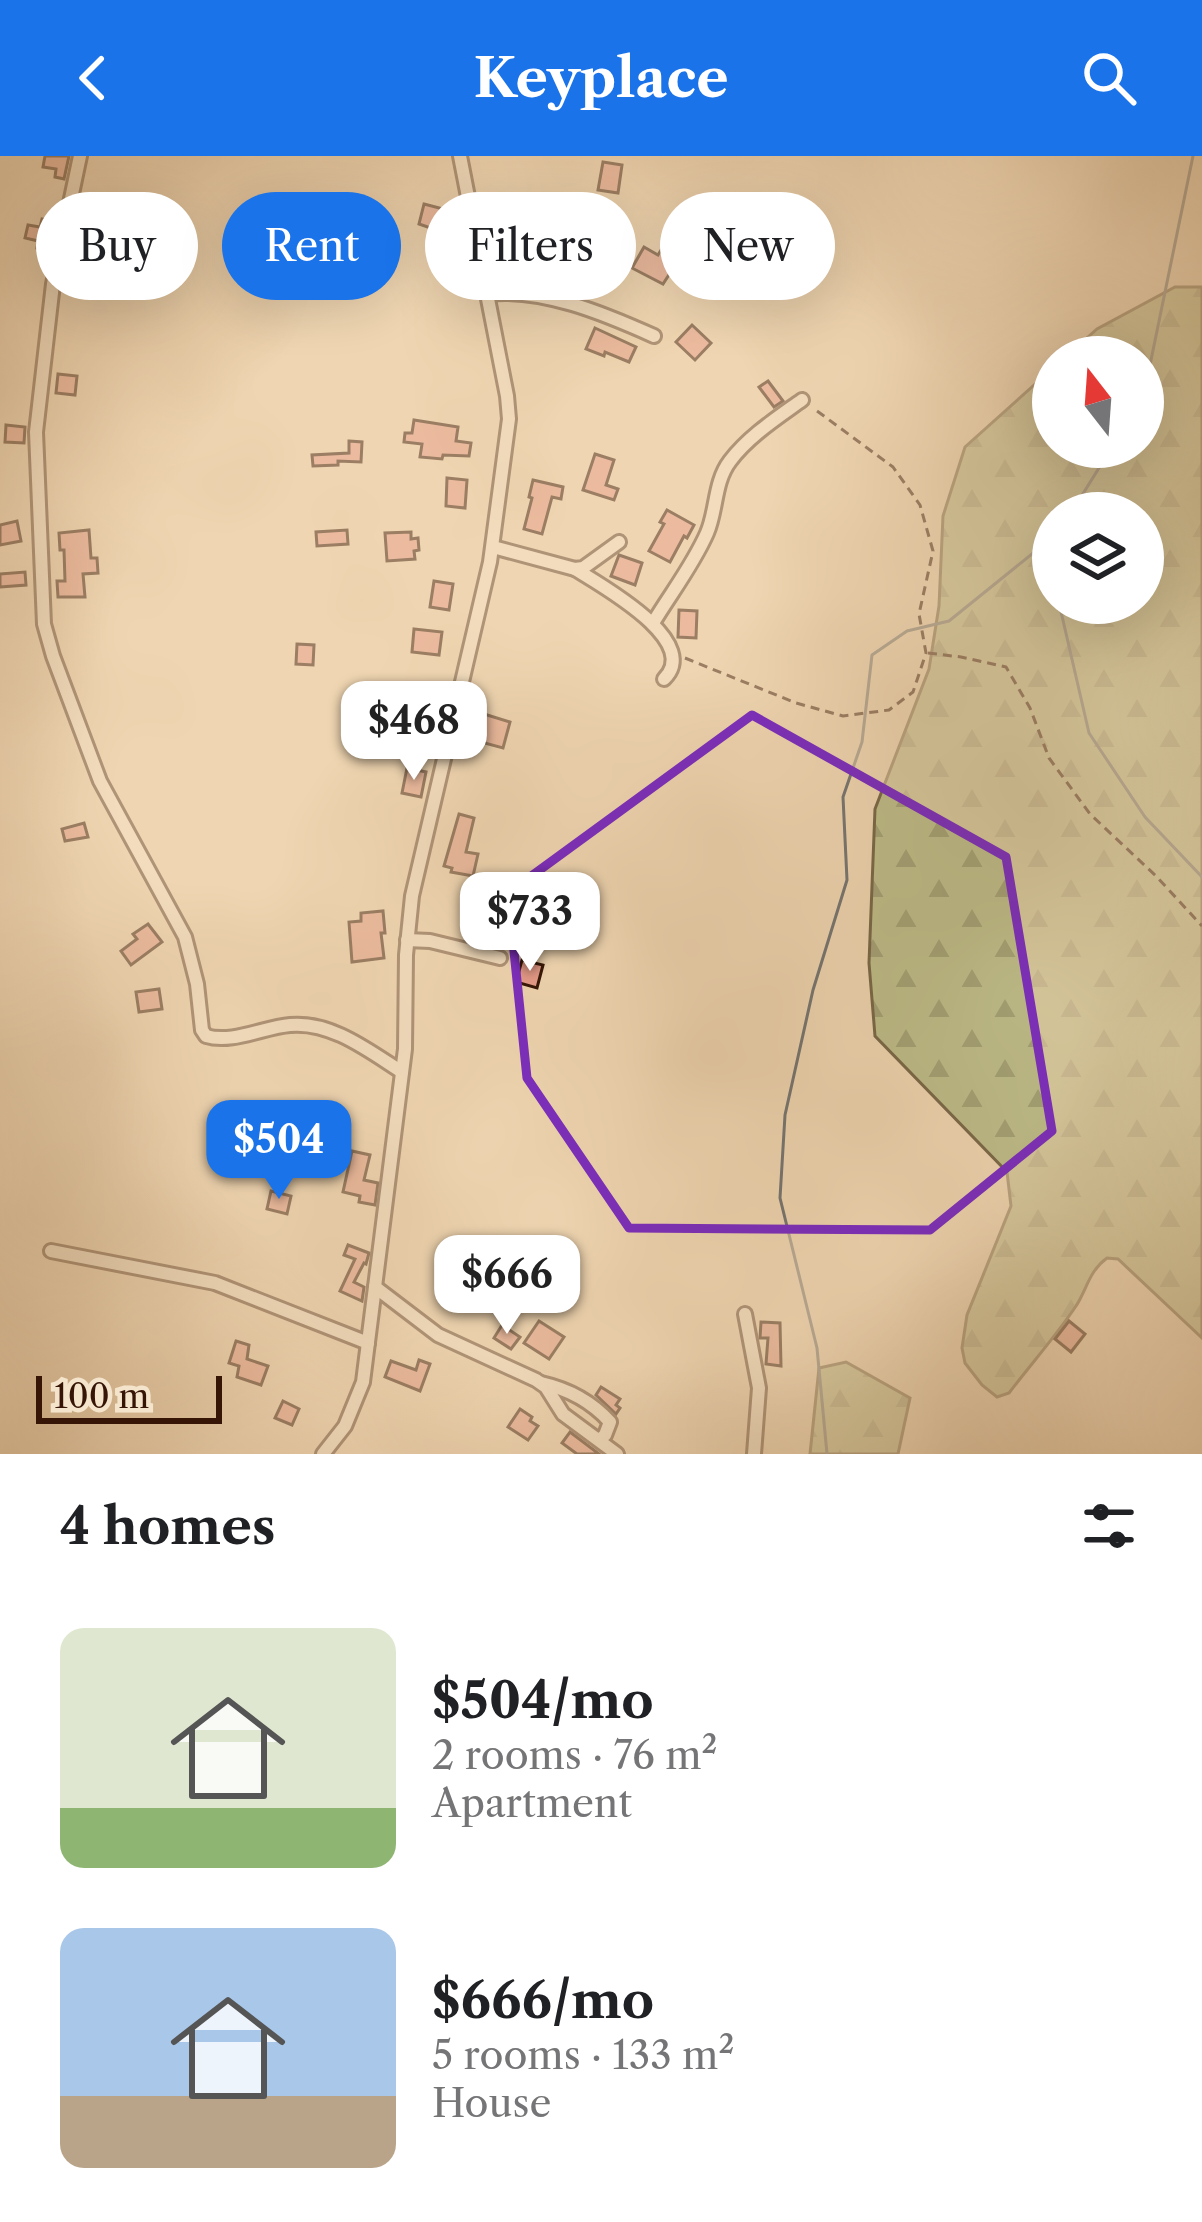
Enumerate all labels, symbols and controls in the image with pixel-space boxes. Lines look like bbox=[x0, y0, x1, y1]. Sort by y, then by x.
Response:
icon: back bbox=[60, 45, 126, 111]
text: Keyplace bbox=[474, 45, 728, 111]
icon: search bbox=[1076, 45, 1142, 111]
chip: Buy bbox=[36, 192, 198, 300]
chip: Rent bbox=[222, 192, 401, 300]
chip: Filters bbox=[425, 192, 636, 300]
chip: New bbox=[660, 192, 835, 300]
north arrow bbox=[1032, 336, 1164, 468]
map controls bbox=[1032, 336, 1164, 624]
button: layers bbox=[1032, 492, 1164, 624]
pin: $468 bbox=[343, 681, 485, 783]
text: $468 bbox=[368, 696, 460, 744]
pin: $733 bbox=[459, 872, 601, 974]
text: $733 bbox=[487, 887, 573, 935]
pin: $504 bbox=[208, 1100, 350, 1202]
text: $504 bbox=[233, 1115, 325, 1163]
pin: $666 bbox=[436, 1235, 578, 1337]
text: $666 bbox=[461, 1250, 553, 1298]
scale bar bbox=[36, 1370, 222, 1423]
text: 100 m bbox=[54, 1376, 149, 1417]
icon: filters bbox=[1076, 1493, 1142, 1559]
text: 4 homes bbox=[60, 1495, 275, 1557]
text: $504/mo bbox=[432, 1669, 654, 1731]
icon: home bbox=[156, 1676, 300, 1820]
text: 2 rooms · 76 m² bbox=[432, 1731, 718, 1779]
text: Apartment bbox=[432, 1779, 632, 1827]
text: $666/mo bbox=[432, 1969, 654, 2031]
icon: home bbox=[156, 1976, 300, 2120]
text: 5 rooms · 133 m² bbox=[432, 2031, 734, 2079]
text: House bbox=[432, 2079, 551, 2127]

